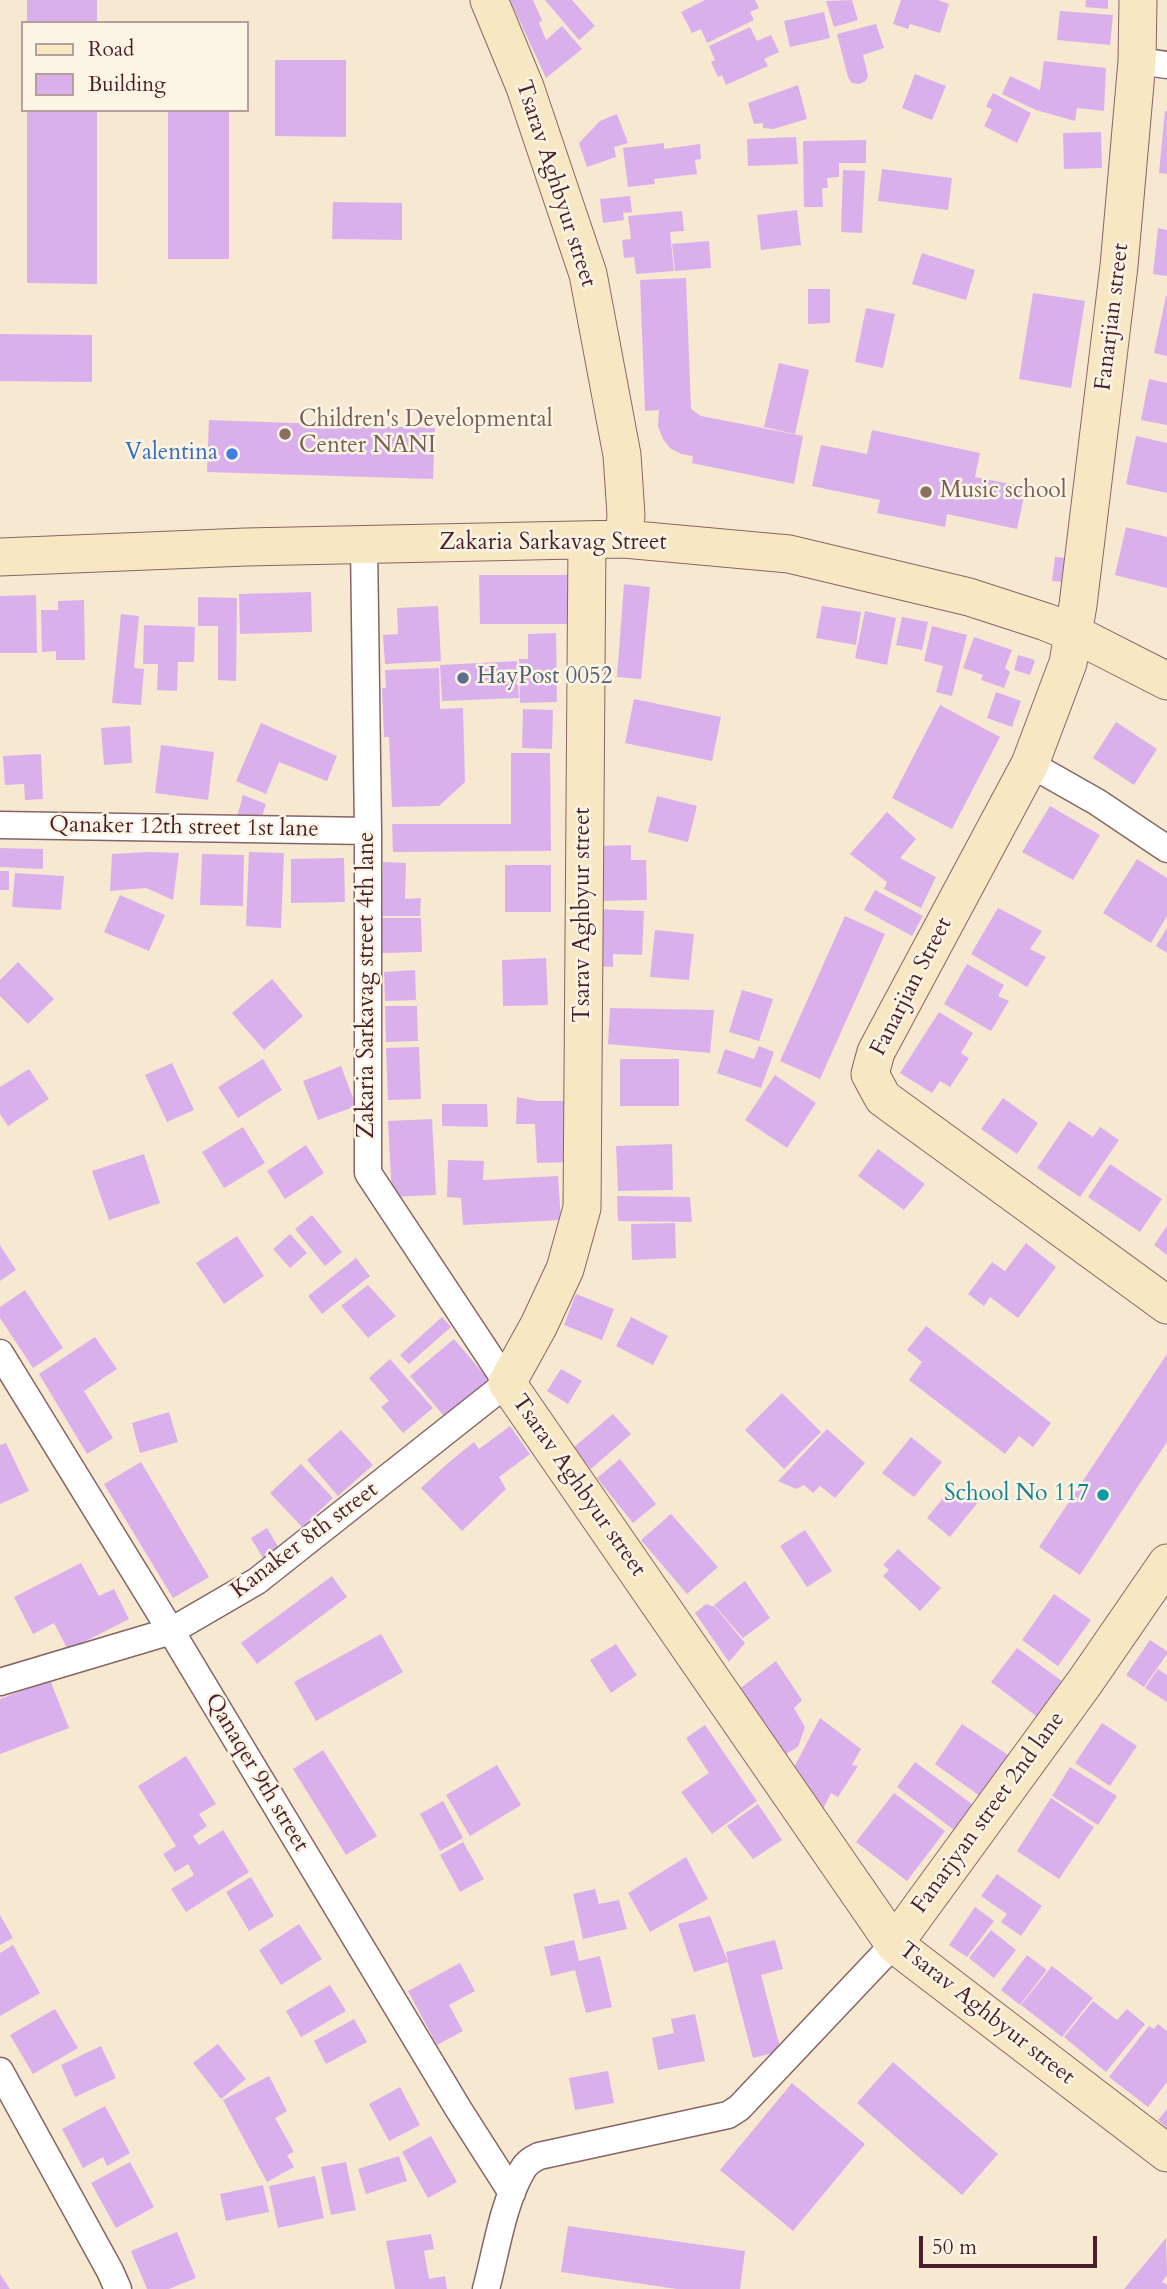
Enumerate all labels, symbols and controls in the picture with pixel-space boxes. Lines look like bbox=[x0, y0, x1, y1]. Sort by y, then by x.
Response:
legend bbox=[21, 21, 248, 112]
text: Road bbox=[88, 35, 134, 64]
text: Building bbox=[88, 70, 166, 99]
street label: Tsarav Aghbyur street bbox=[509, 77, 601, 291]
street label: Fanarjian street bbox=[1090, 242, 1136, 392]
place label: Children's Developmental Center NANI bbox=[299, 407, 553, 461]
marker: Children's Developmental Center NANI bbox=[277, 426, 293, 442]
place label: Valentina bbox=[125, 440, 218, 468]
marker: Valentina bbox=[224, 446, 240, 462]
place label: Music school bbox=[940, 478, 1067, 506]
marker: Music school bbox=[918, 484, 934, 500]
street label: Zakaria Sarkavag Street bbox=[439, 530, 667, 558]
place label: HayPost 0052 bbox=[477, 664, 613, 692]
marker: HayPost 0052 bbox=[455, 670, 471, 686]
street label: Tsarav Aghbyur street bbox=[570, 807, 598, 1023]
street label: Qanaker 12th street 1st lane bbox=[49, 812, 319, 844]
street label: Zakaria Sarkavag street 4th lane bbox=[354, 831, 382, 1139]
street label: Fanarjian Street bbox=[865, 913, 959, 1061]
street label: Tsarav Aghbyur street bbox=[505, 1390, 651, 1582]
street label: Kanaker 8th street bbox=[226, 1477, 384, 1605]
place label: School No 117 bbox=[944, 1481, 1089, 1509]
marker: School No 117 bbox=[1095, 1487, 1111, 1503]
street label: Qanaqer 9th street bbox=[198, 1689, 314, 1857]
street label: Fanarjyan street 2nd lane bbox=[907, 1707, 1071, 1919]
street label: Tsarav Aghbyur street bbox=[893, 1937, 1079, 2091]
scale bar bbox=[922, 2222, 1100, 2266]
text: 50 m bbox=[932, 2233, 977, 2262]

